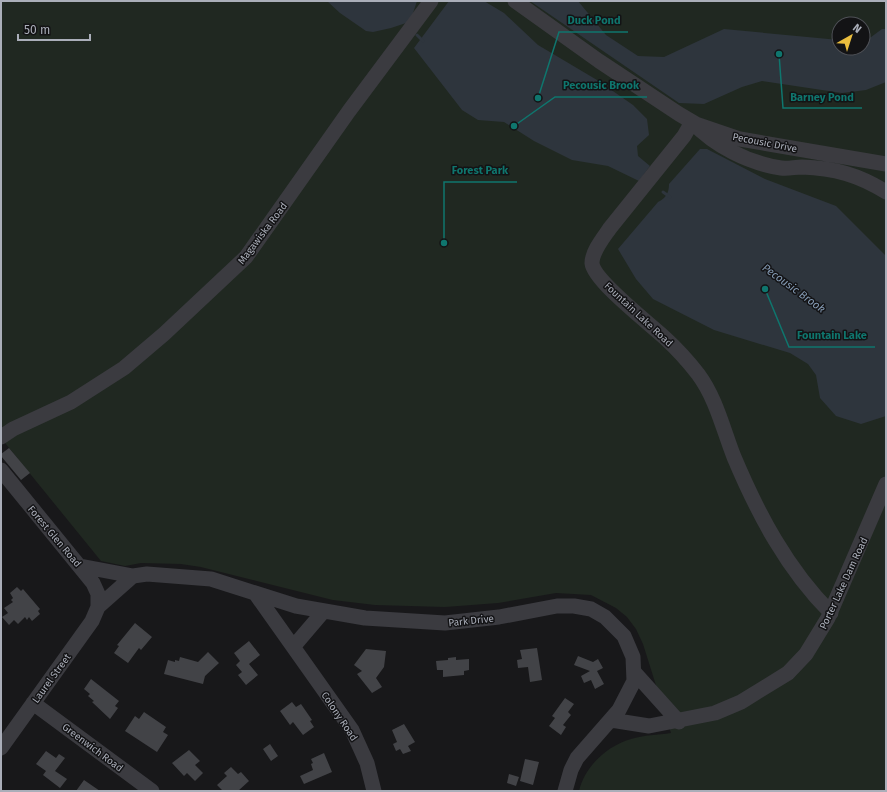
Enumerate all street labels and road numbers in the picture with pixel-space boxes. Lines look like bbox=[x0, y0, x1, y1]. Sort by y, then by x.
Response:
street label: Pecousic Drive bbox=[731, 131, 798, 155]
street label: Magawiska Road bbox=[236, 200, 290, 267]
street label: Fountain Lake Road bbox=[602, 280, 675, 349]
street label: Forest Glen Road bbox=[25, 503, 83, 570]
street label: Porter Lake Dam Road bbox=[817, 535, 871, 631]
street label: Park Drive bbox=[448, 613, 494, 629]
street label: Laurel Street bbox=[30, 651, 74, 706]
street label: Colony Road bbox=[318, 690, 360, 743]
street label: Greenwich Road bbox=[60, 721, 125, 775]

